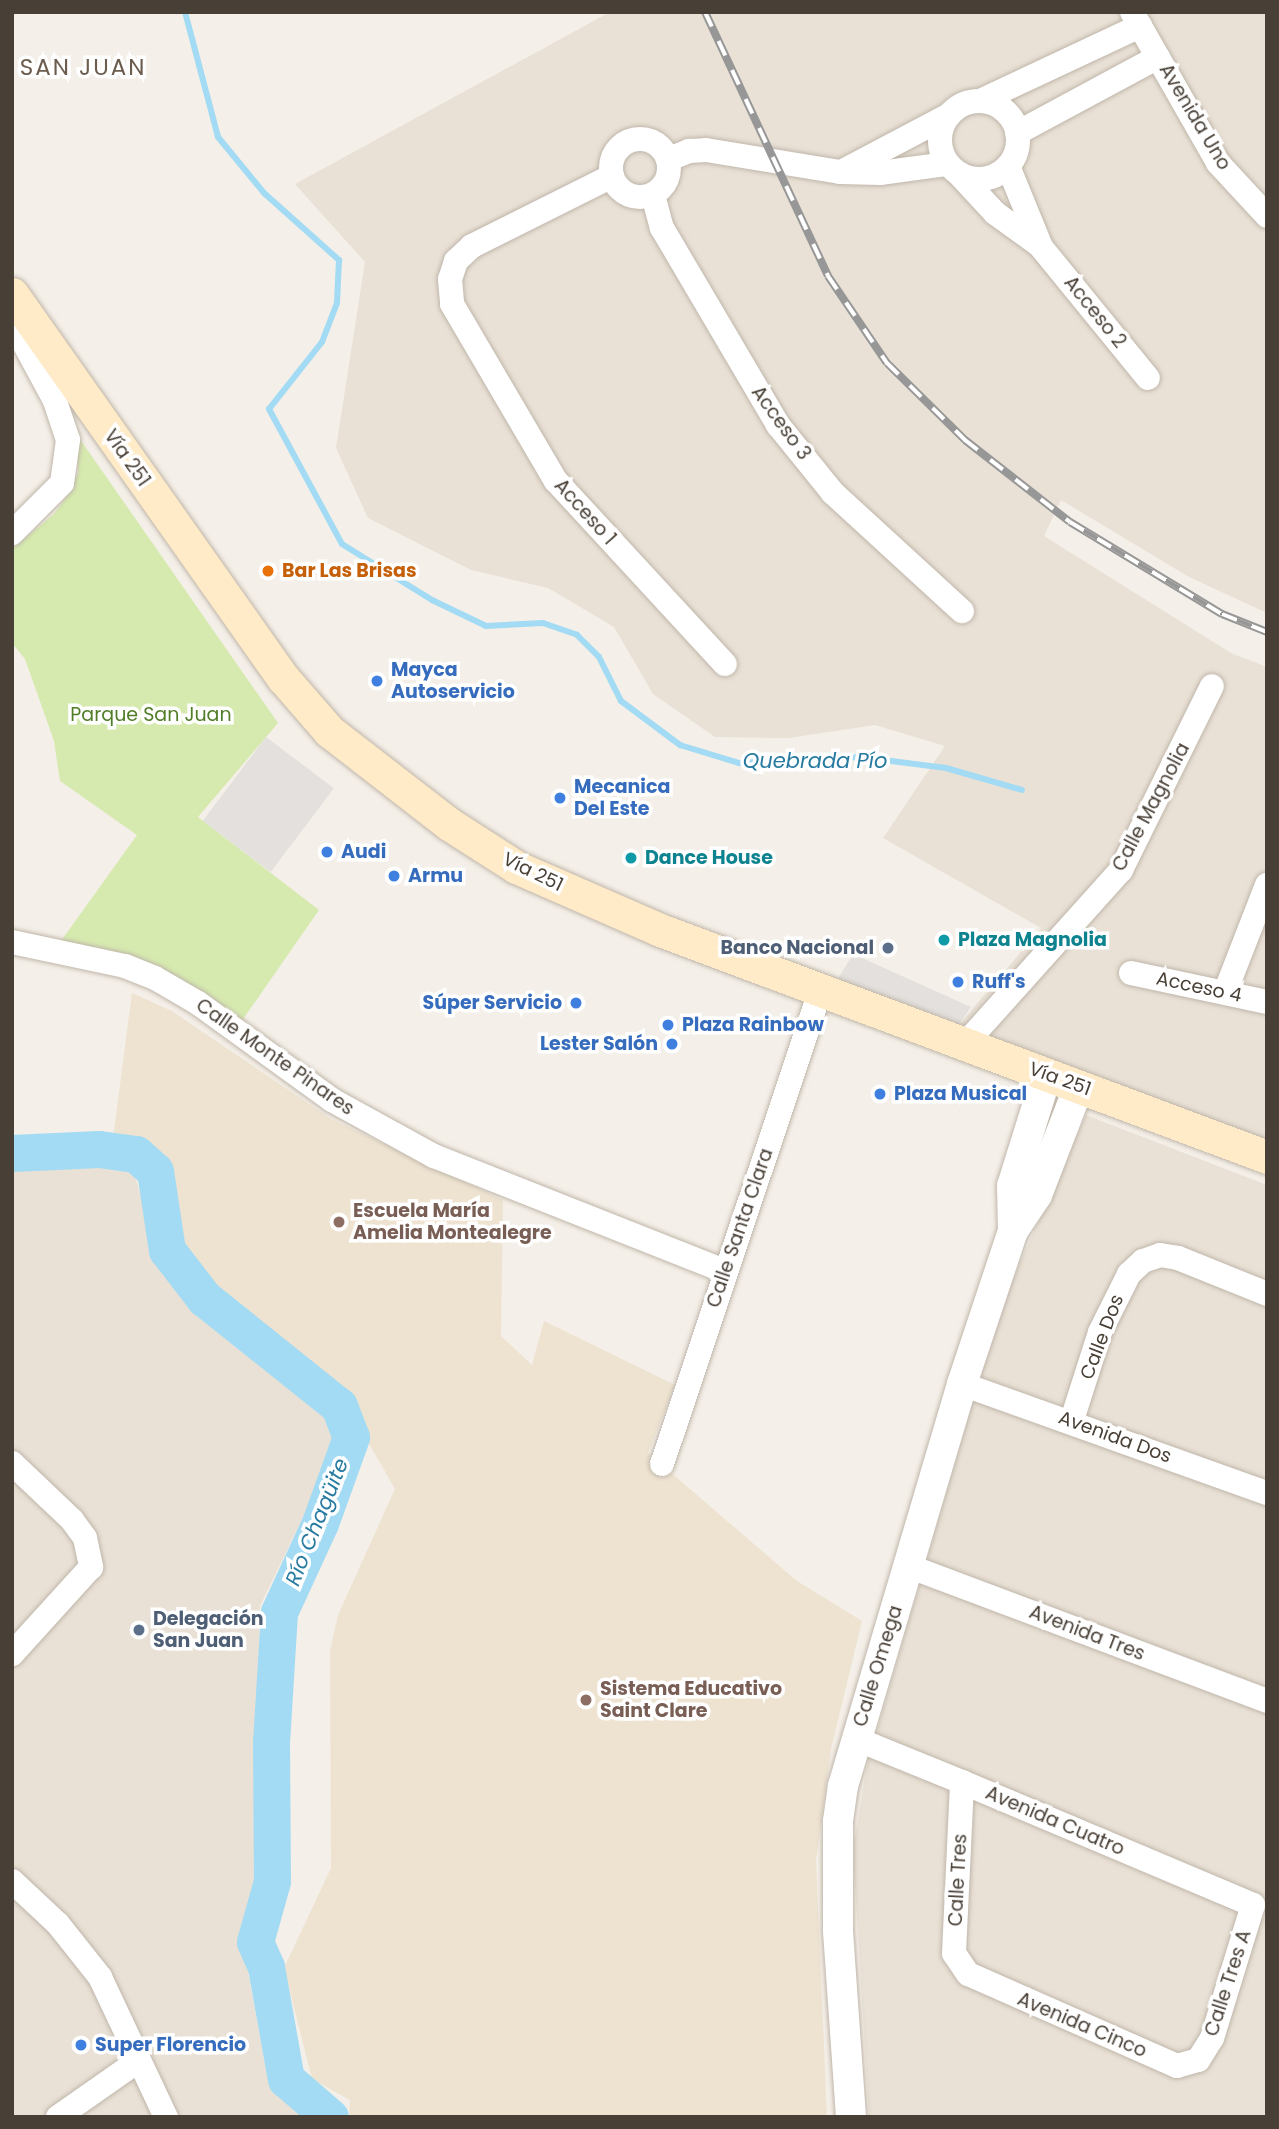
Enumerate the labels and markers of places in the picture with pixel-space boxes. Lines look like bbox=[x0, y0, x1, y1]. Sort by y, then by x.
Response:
place label: Bar Las Brisas bbox=[282, 560, 417, 582]
marker: Bar Las Brisas bbox=[260, 563, 276, 579]
place label: Mayca Autoservicio bbox=[391, 659, 515, 703]
marker: Mayca Autoservicio bbox=[369, 673, 385, 689]
place label: Mecanica Del Este bbox=[574, 776, 670, 820]
marker: Mecanica Del Este bbox=[552, 790, 568, 806]
place label: Audi bbox=[341, 841, 386, 863]
marker: Audi bbox=[319, 844, 335, 860]
place label: Dance House bbox=[645, 847, 773, 869]
marker: Dance House bbox=[623, 850, 639, 866]
place label: Armu bbox=[408, 865, 463, 887]
marker: Armu bbox=[386, 868, 402, 884]
place label: Plaza Magnolia bbox=[958, 929, 1107, 951]
marker: Plaza Magnolia bbox=[936, 932, 952, 948]
place label: Banco Nacional bbox=[720, 937, 874, 959]
marker: Banco Nacional bbox=[880, 940, 896, 956]
place label: Ruff's bbox=[972, 971, 1026, 993]
marker: Ruff's bbox=[950, 974, 966, 990]
place label: Súper Servicio bbox=[423, 992, 562, 1014]
marker: Súper Servicio bbox=[568, 995, 584, 1011]
place label: Plaza Rainbow bbox=[682, 1014, 824, 1036]
marker: Plaza Rainbow bbox=[660, 1017, 676, 1033]
place label: Lester Salón bbox=[540, 1033, 658, 1055]
marker: Lester Salón bbox=[664, 1036, 680, 1052]
place label: Plaza Musical bbox=[894, 1083, 1027, 1105]
marker: Plaza Musical bbox=[872, 1086, 888, 1102]
place label: Escuela María Amelia Montealegre bbox=[353, 1200, 552, 1244]
marker: Escuela María Amelia Montealegre bbox=[331, 1214, 347, 1230]
place label: Delegación San Juan bbox=[153, 1608, 264, 1652]
marker: Delegación San Juan bbox=[131, 1622, 147, 1638]
place label: Sistema Educativo Saint Clare bbox=[600, 1678, 782, 1722]
marker: Sistema Educativo Saint Clare bbox=[578, 1692, 594, 1708]
place label: Super Florencio bbox=[95, 2034, 246, 2056]
marker: Super Florencio bbox=[73, 2037, 89, 2053]

